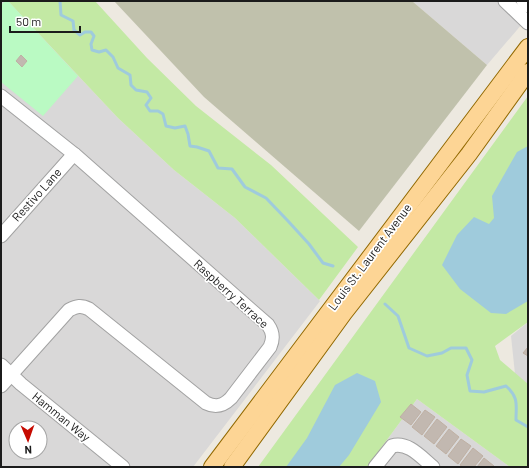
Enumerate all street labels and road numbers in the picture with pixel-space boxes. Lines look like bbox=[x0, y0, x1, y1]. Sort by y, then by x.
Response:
street label: Restivo Lane bbox=[9, 165, 64, 224]
street label: Louis St. Laurent Avenue bbox=[325, 200, 414, 312]
street label: Raspberry Terrace bbox=[191, 256, 272, 330]
street label: Hamman Way bbox=[30, 389, 94, 444]

